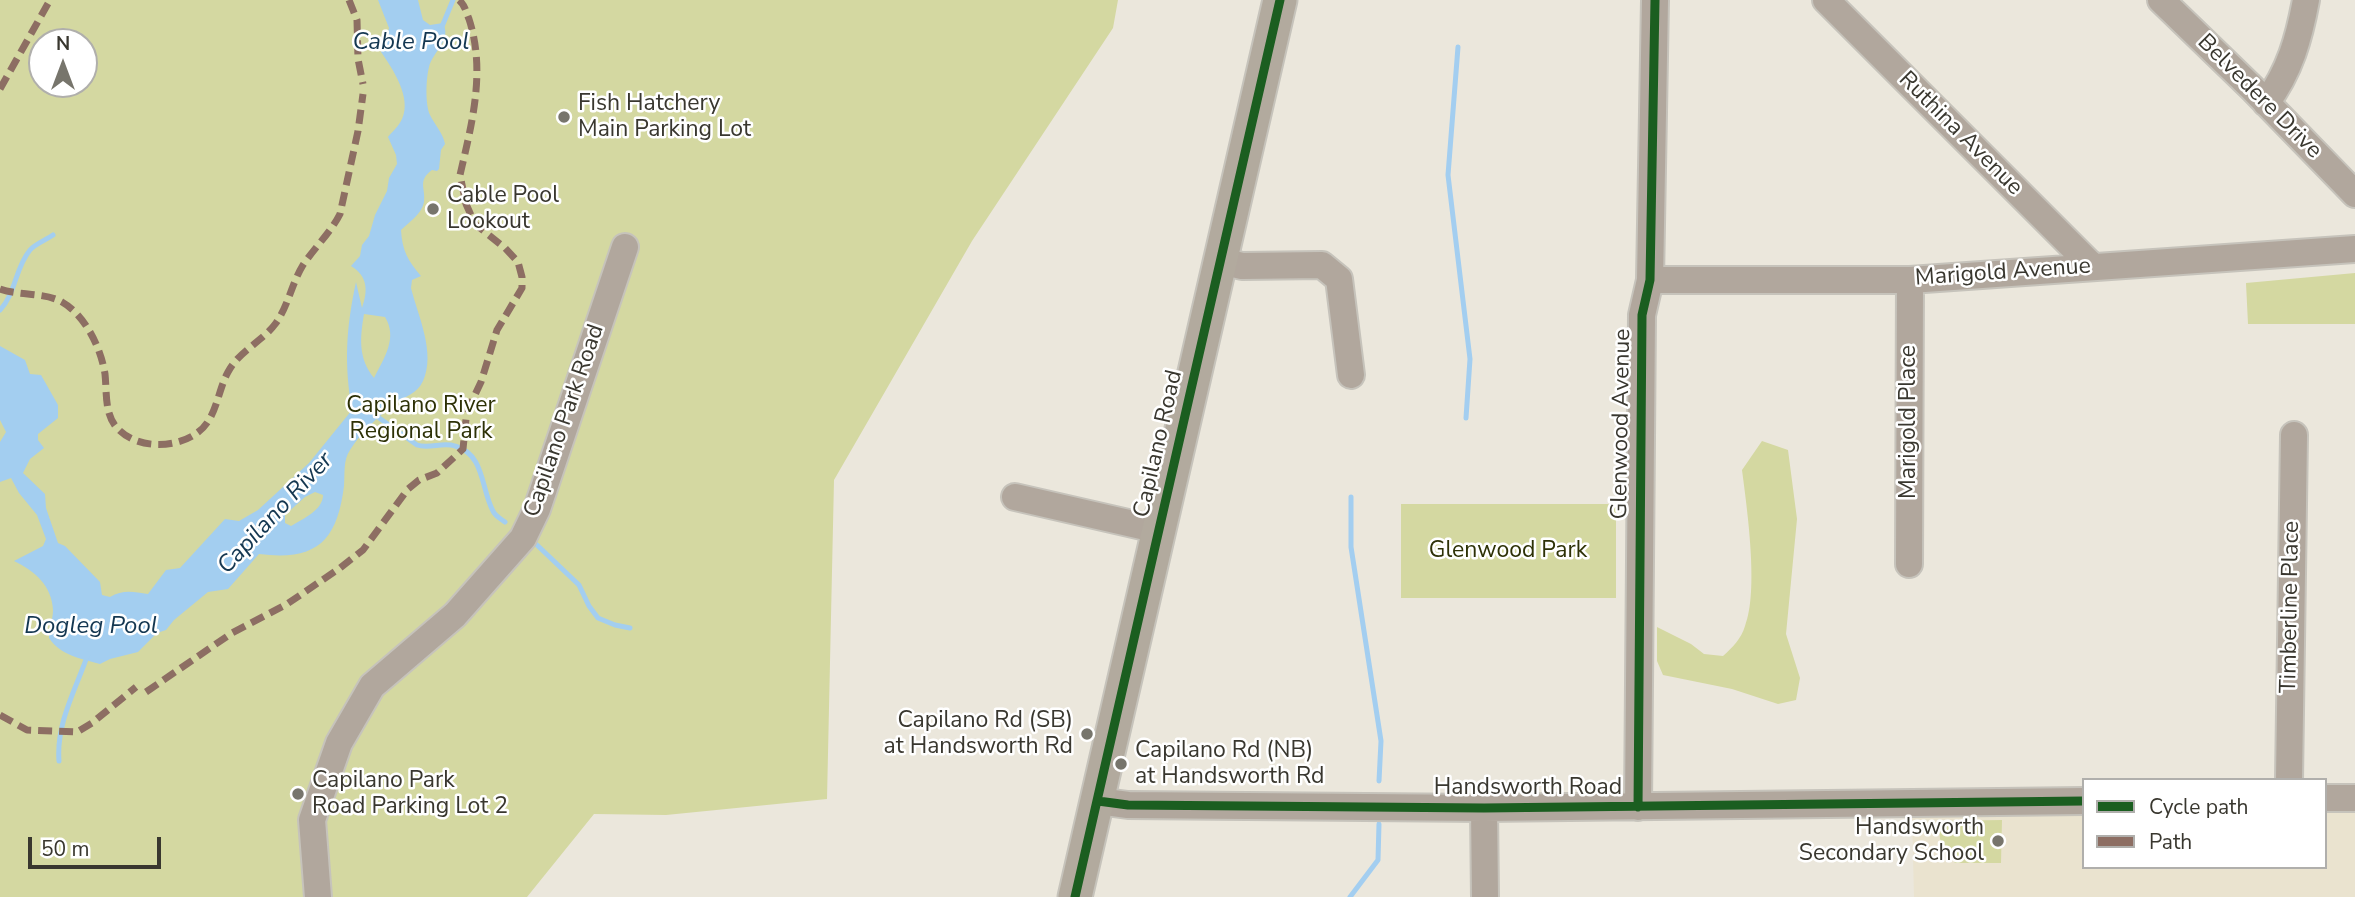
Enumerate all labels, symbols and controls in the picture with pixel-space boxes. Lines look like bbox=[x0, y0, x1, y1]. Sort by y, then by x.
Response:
north arrow bbox=[28, 28, 98, 98]
water label: Cable Pool bbox=[353, 29, 469, 57]
street label: Belvedere Drive bbox=[2191, 29, 2327, 165]
text: N bbox=[56, 31, 70, 57]
street label: Ruthina Avenue bbox=[1892, 66, 2028, 202]
place label: Fish Hatchery Main Parking Lot bbox=[578, 90, 751, 144]
marker: Fish Hatchery Main Parking Lot bbox=[556, 109, 572, 125]
place label: Cable Pool Lookout bbox=[447, 182, 559, 236]
marker: Cable Pool Lookout bbox=[425, 201, 441, 217]
street label: Marigold Avenue bbox=[1914, 253, 2092, 293]
street label: Capilano Park Road bbox=[519, 321, 611, 521]
street label: Glenwood Avenue bbox=[1607, 328, 1637, 520]
street label: Marigold Place bbox=[1895, 345, 1923, 499]
street label: Capilano Road bbox=[1129, 368, 1189, 520]
park label: Capilano River Regional Park bbox=[346, 392, 496, 446]
water label: Capilano River bbox=[212, 447, 340, 581]
street label: Timberline Place bbox=[2276, 521, 2306, 693]
park label: Glenwood Park bbox=[1429, 537, 1587, 565]
water label: Dogleg Pool bbox=[24, 613, 158, 641]
place label: Capilano Rd (SB) at Handsworth Rd bbox=[883, 707, 1073, 761]
marker: Capilano Rd (SB) at Handsworth Rd bbox=[1079, 726, 1095, 742]
place label: Capilano Rd (NB) at Handsworth Rd bbox=[1135, 737, 1325, 791]
marker: Capilano Rd (NB) at Handsworth Rd bbox=[1113, 756, 1129, 772]
place label: Capilano Park Road Parking Lot 2 bbox=[312, 767, 508, 821]
street label: Handsworth Road bbox=[1434, 774, 1622, 802]
legend bbox=[2082, 778, 2327, 869]
marker: Capilano Park Road Parking Lot 2 bbox=[290, 786, 306, 802]
text: Cycle path bbox=[2149, 793, 2248, 821]
place label: Handsworth Secondary School bbox=[1799, 814, 1984, 868]
scale bar bbox=[32, 824, 164, 868]
text: Path bbox=[2149, 828, 2192, 856]
marker: Handsworth Secondary School bbox=[1990, 833, 2006, 849]
text: 50 m bbox=[41, 835, 90, 863]

